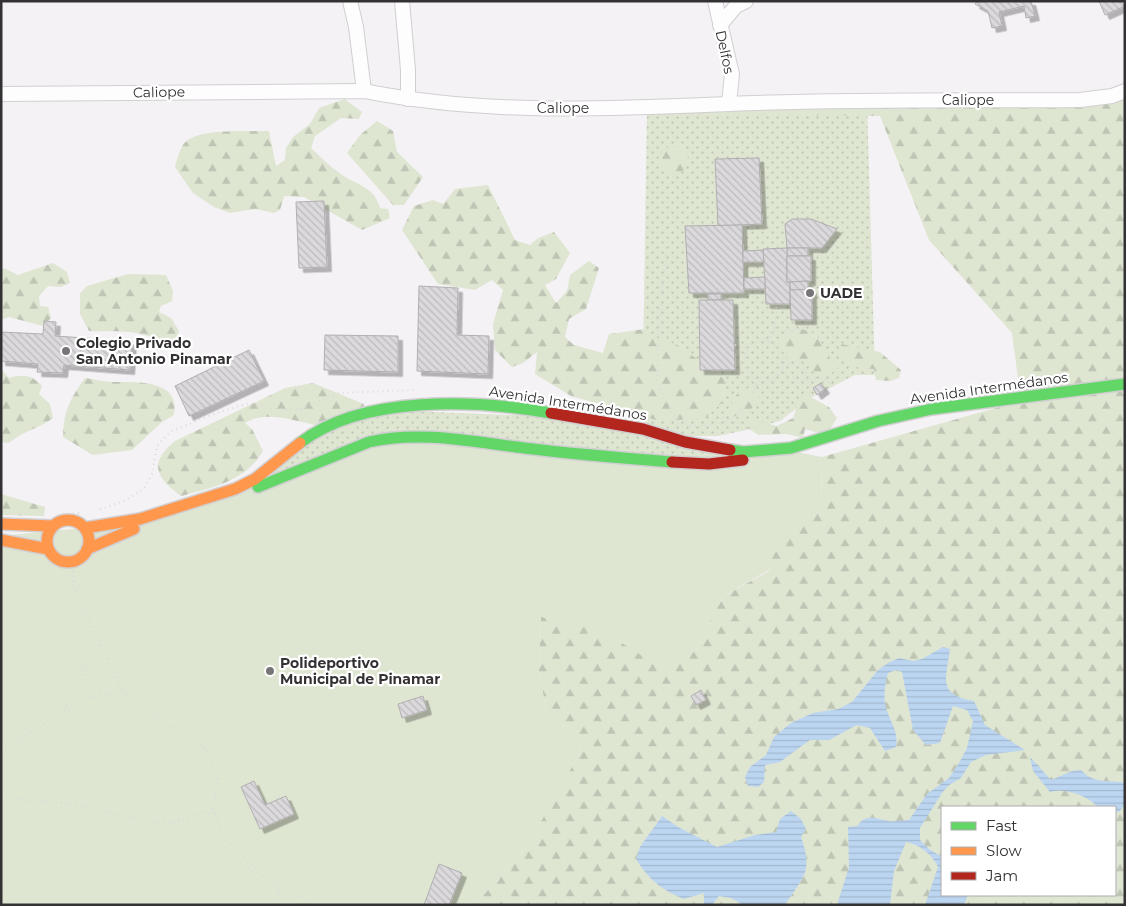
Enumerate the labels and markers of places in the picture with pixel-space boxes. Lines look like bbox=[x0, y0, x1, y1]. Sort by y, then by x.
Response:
place label: UADE bbox=[820, 284, 863, 302]
marker: UADE bbox=[804, 287, 816, 299]
place label: Colegio Privado San Antonio Pinamar bbox=[76, 334, 232, 368]
marker: Colegio Privado San Antonio Pinamar bbox=[60, 345, 72, 357]
place label: Polideportivo Municipal de Pinamar bbox=[280, 654, 440, 688]
marker: Polideportivo Municipal de Pinamar bbox=[264, 665, 276, 677]

